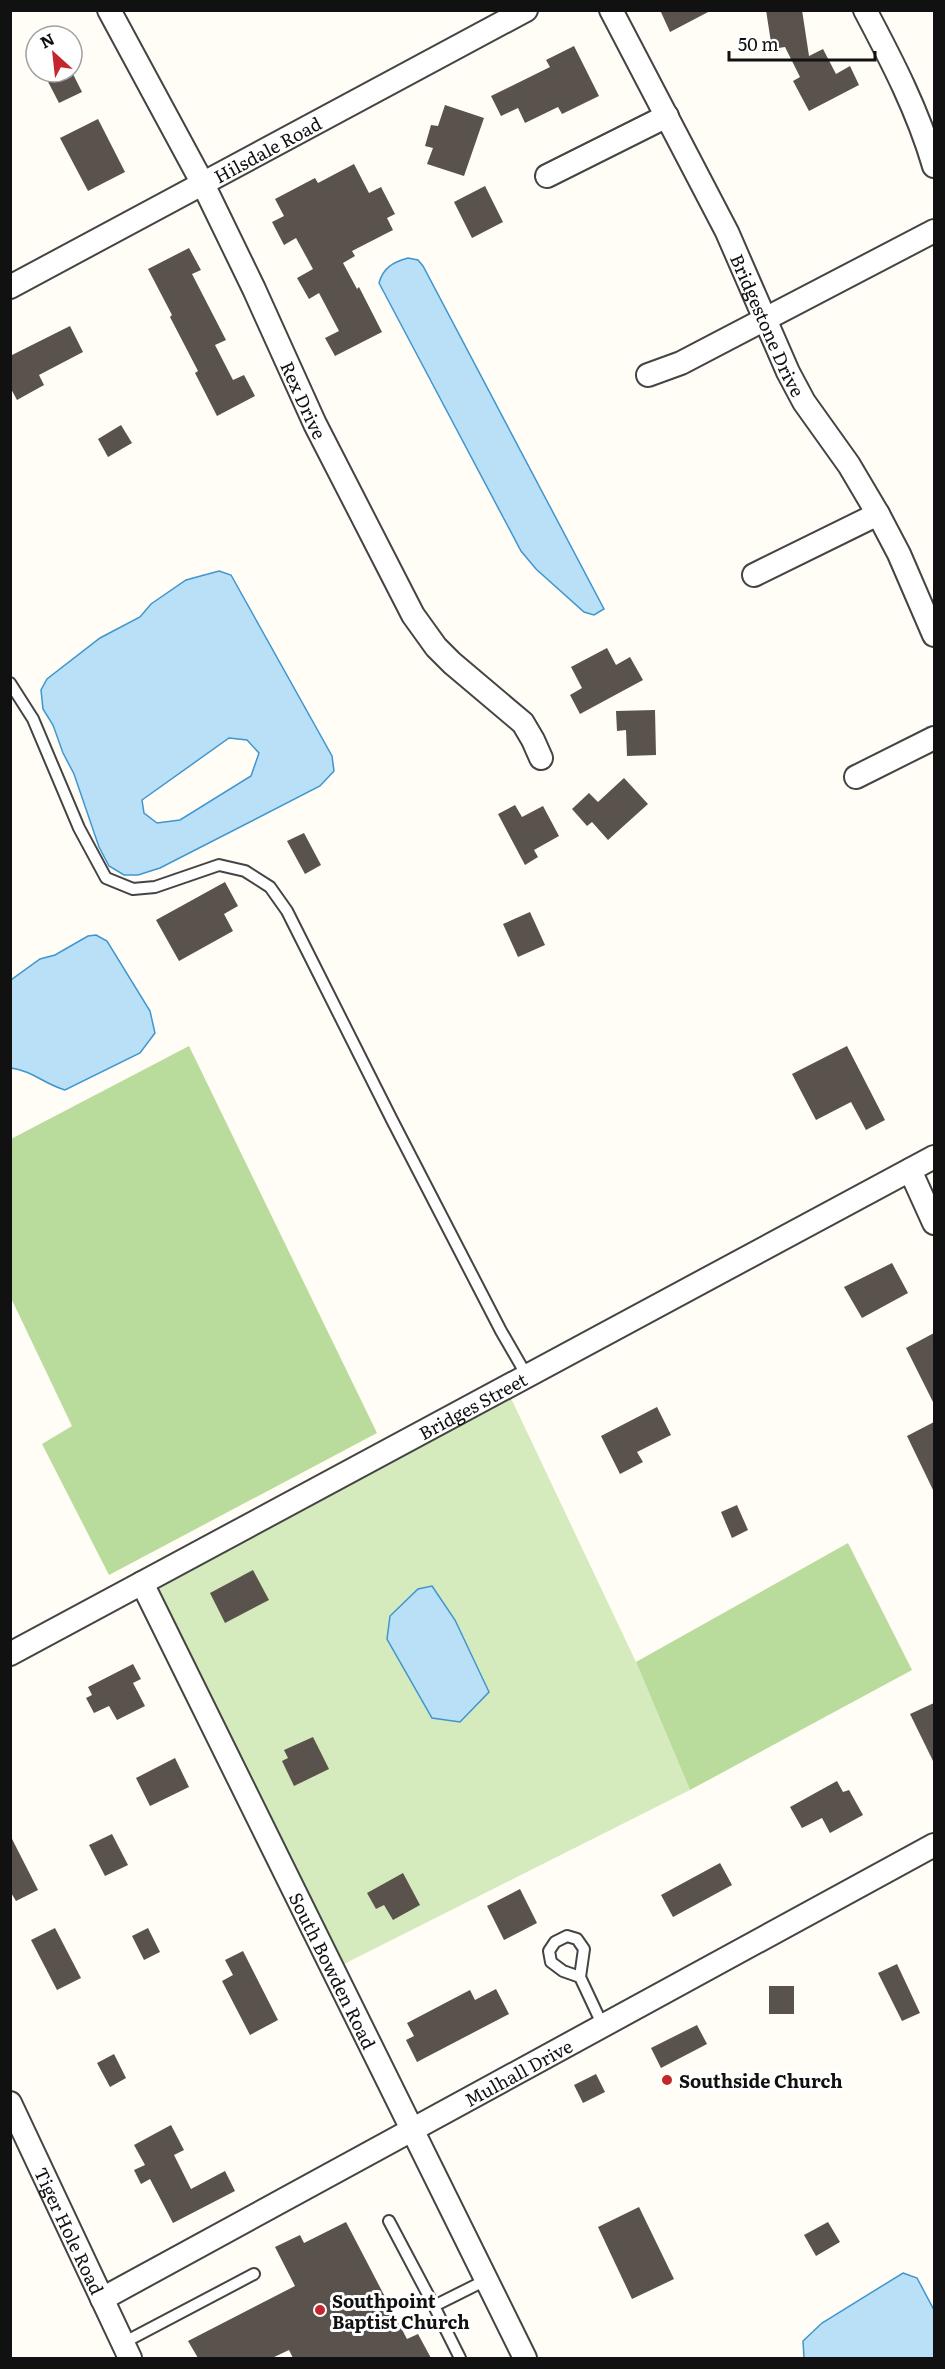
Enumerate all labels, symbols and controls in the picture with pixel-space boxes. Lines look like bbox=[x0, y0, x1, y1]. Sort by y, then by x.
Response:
north arrow bbox=[24, 24, 84, 84]
scale bar bbox=[729, 24, 874, 62]
text: N bbox=[35, 26, 58, 53]
text: 50 m bbox=[738, 30, 779, 57]
street label: Hilsdale Road bbox=[209, 109, 326, 189]
street label: Bridgestone Drive bbox=[724, 249, 812, 401]
street label: Rex Drive bbox=[275, 356, 334, 443]
street label: Bridges Street bbox=[413, 1365, 532, 1445]
street label: South Bowden Road bbox=[283, 1887, 384, 2053]
street label: Mulhall Drive bbox=[459, 2032, 577, 2112]
place label: Southside Church bbox=[679, 2067, 843, 2094]
marker: Southside Church bbox=[660, 2073, 674, 2087]
street label: Tiger Hole Road bbox=[28, 2162, 112, 2299]
place label: Southpoint Baptist Church bbox=[332, 2287, 470, 2335]
marker: Southpoint Baptist Church bbox=[313, 2303, 327, 2317]

